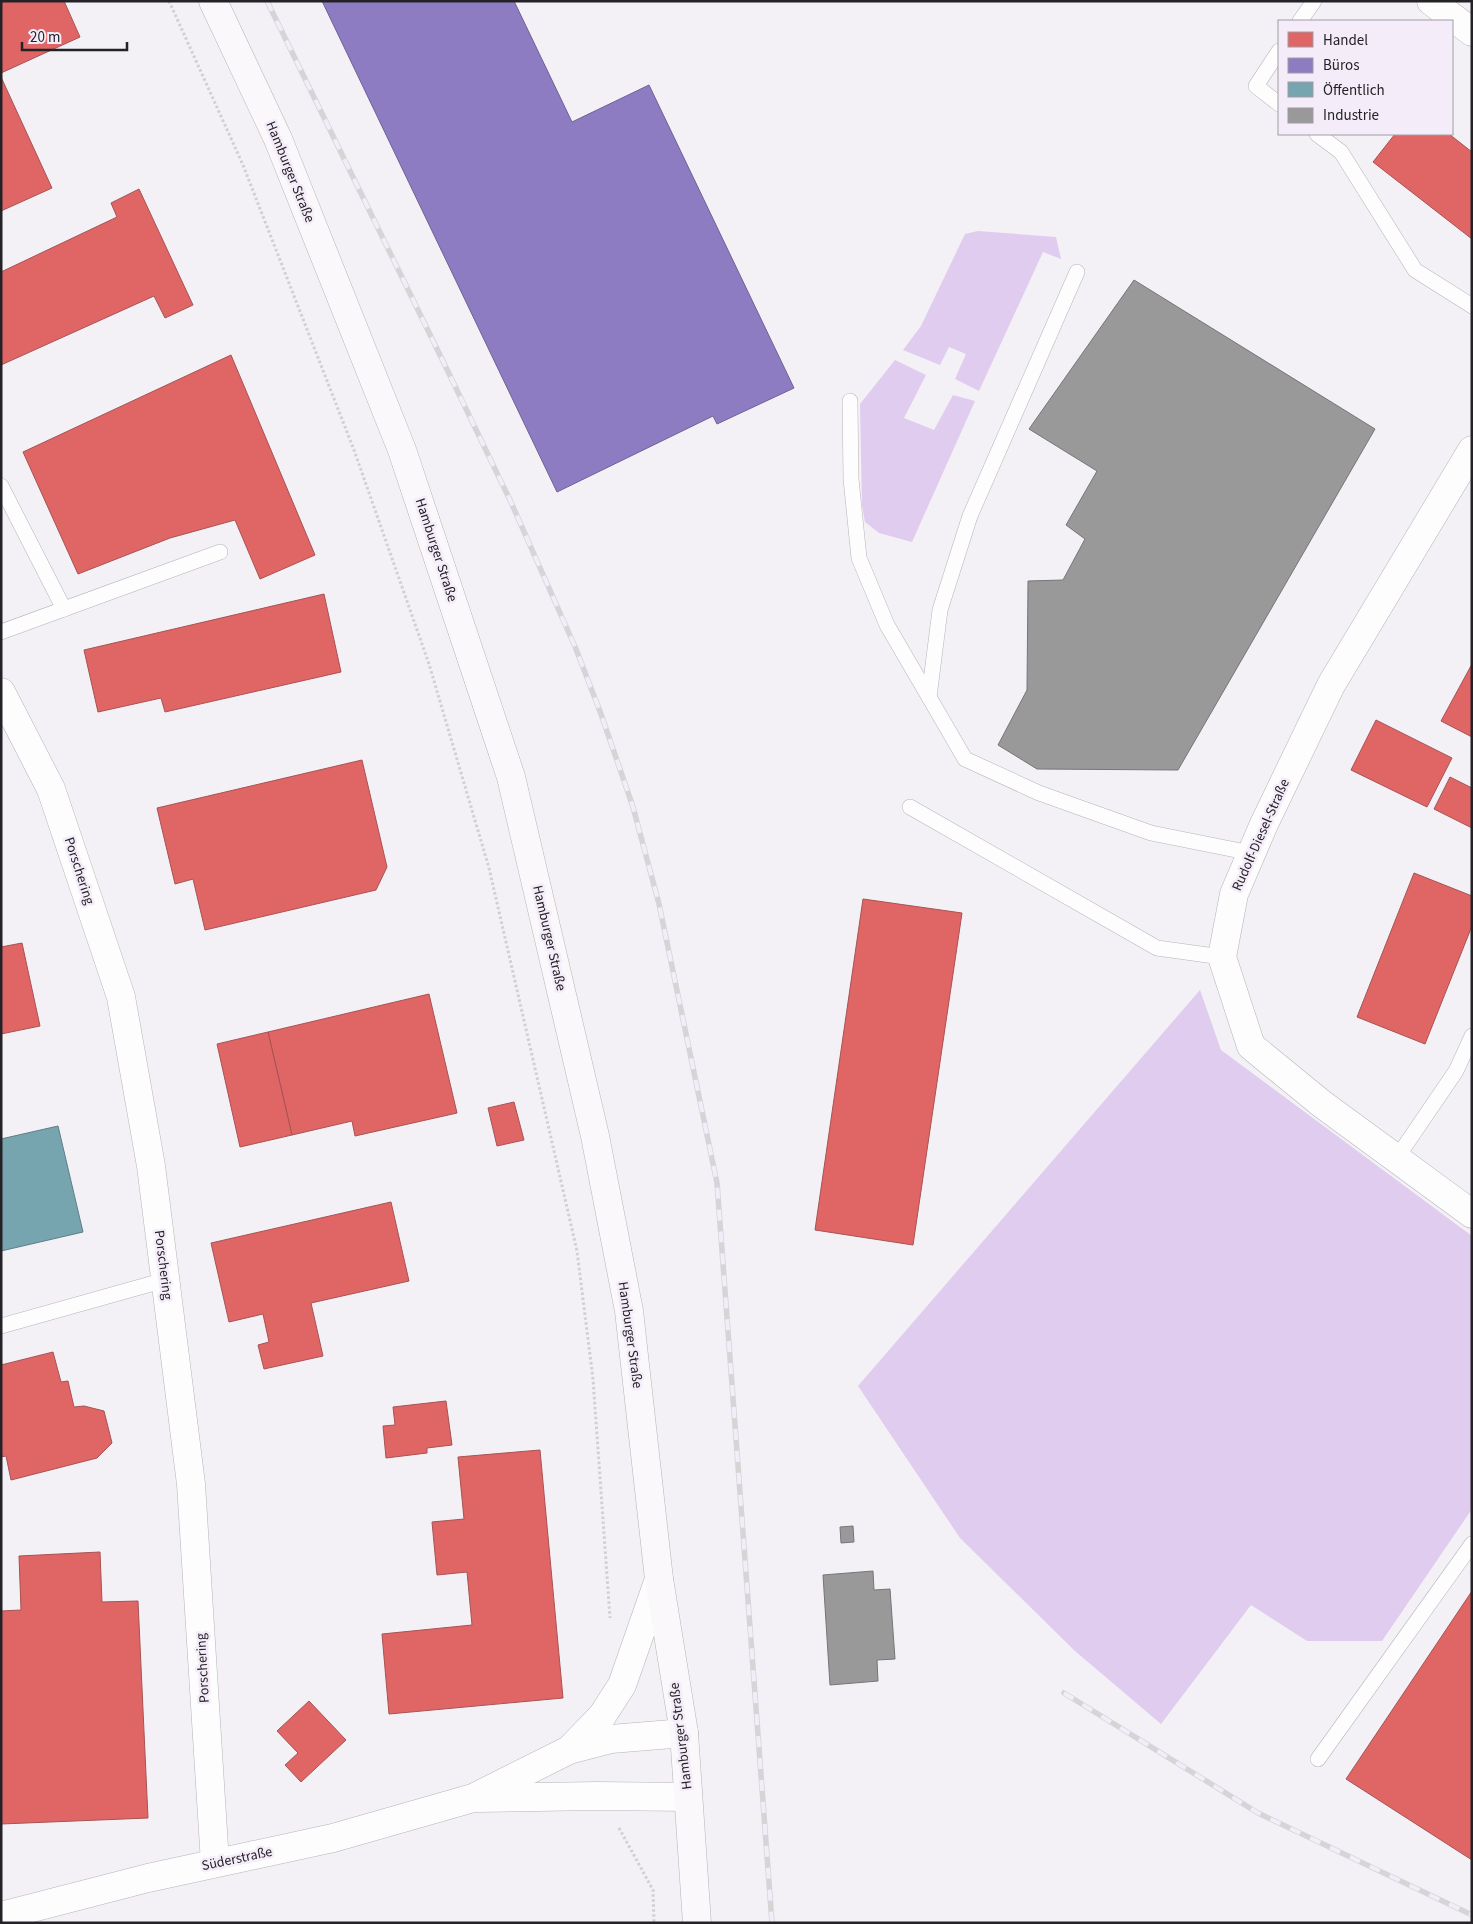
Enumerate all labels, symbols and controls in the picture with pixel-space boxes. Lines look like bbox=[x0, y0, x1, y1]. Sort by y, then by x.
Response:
scale bar bbox=[22, 20, 128, 52]
legend bbox=[1278, 20, 1453, 135]
text: 20 m bbox=[30, 27, 60, 48]
text: Handel bbox=[1323, 30, 1368, 51]
text: Büros bbox=[1323, 55, 1359, 76]
text: Öffentlich bbox=[1323, 80, 1385, 101]
text: Industrie bbox=[1323, 105, 1379, 126]
street label: Hamburger Straße bbox=[261, 118, 319, 226]
street label: Hamburger Straße bbox=[410, 496, 462, 604]
street label: Rudolf-Diesel-Straße bbox=[1227, 776, 1295, 894]
street label: Porschering bbox=[59, 835, 99, 907]
street label: Hamburger Straße bbox=[527, 883, 571, 993]
street label: Porschering bbox=[149, 1229, 177, 1301]
street label: Hamburger Straße bbox=[613, 1280, 647, 1390]
street label: Porschering bbox=[191, 1633, 215, 1703]
street label: Hamburger Straße bbox=[664, 1681, 697, 1791]
street label: Süderstraße bbox=[200, 1842, 274, 1876]

